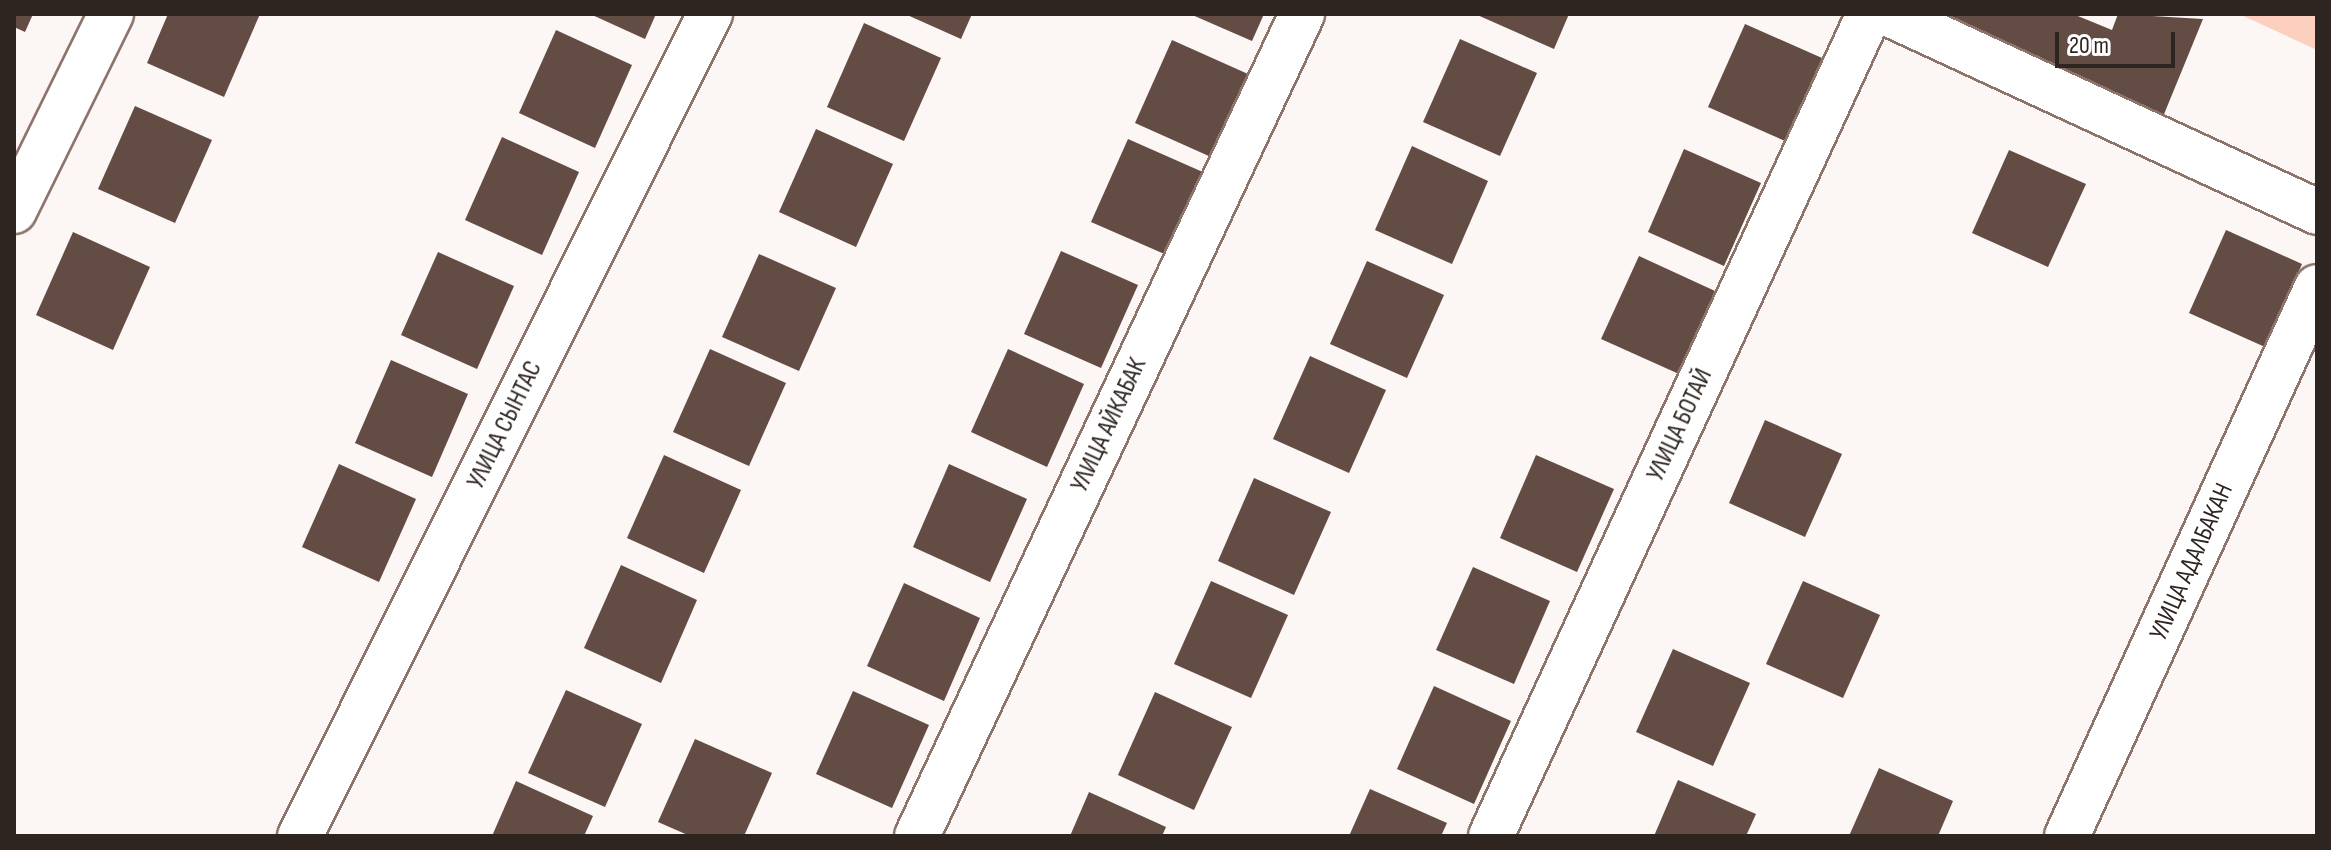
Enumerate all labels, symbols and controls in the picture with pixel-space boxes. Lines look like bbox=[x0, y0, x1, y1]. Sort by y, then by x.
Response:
scale bar bbox=[2059, 16, 2179, 66]
text: 20 m bbox=[2069, 31, 2109, 60]
street label: УЛИЦА АЙКАБАК bbox=[1064, 353, 1154, 497]
street label: УЛИЦА СЫНТАС bbox=[461, 356, 549, 494]
street label: УЛИЦА БОТАЙ bbox=[1640, 364, 1720, 486]
street label: УЛИЦА АДАЛБАКАН bbox=[2143, 479, 2241, 645]

